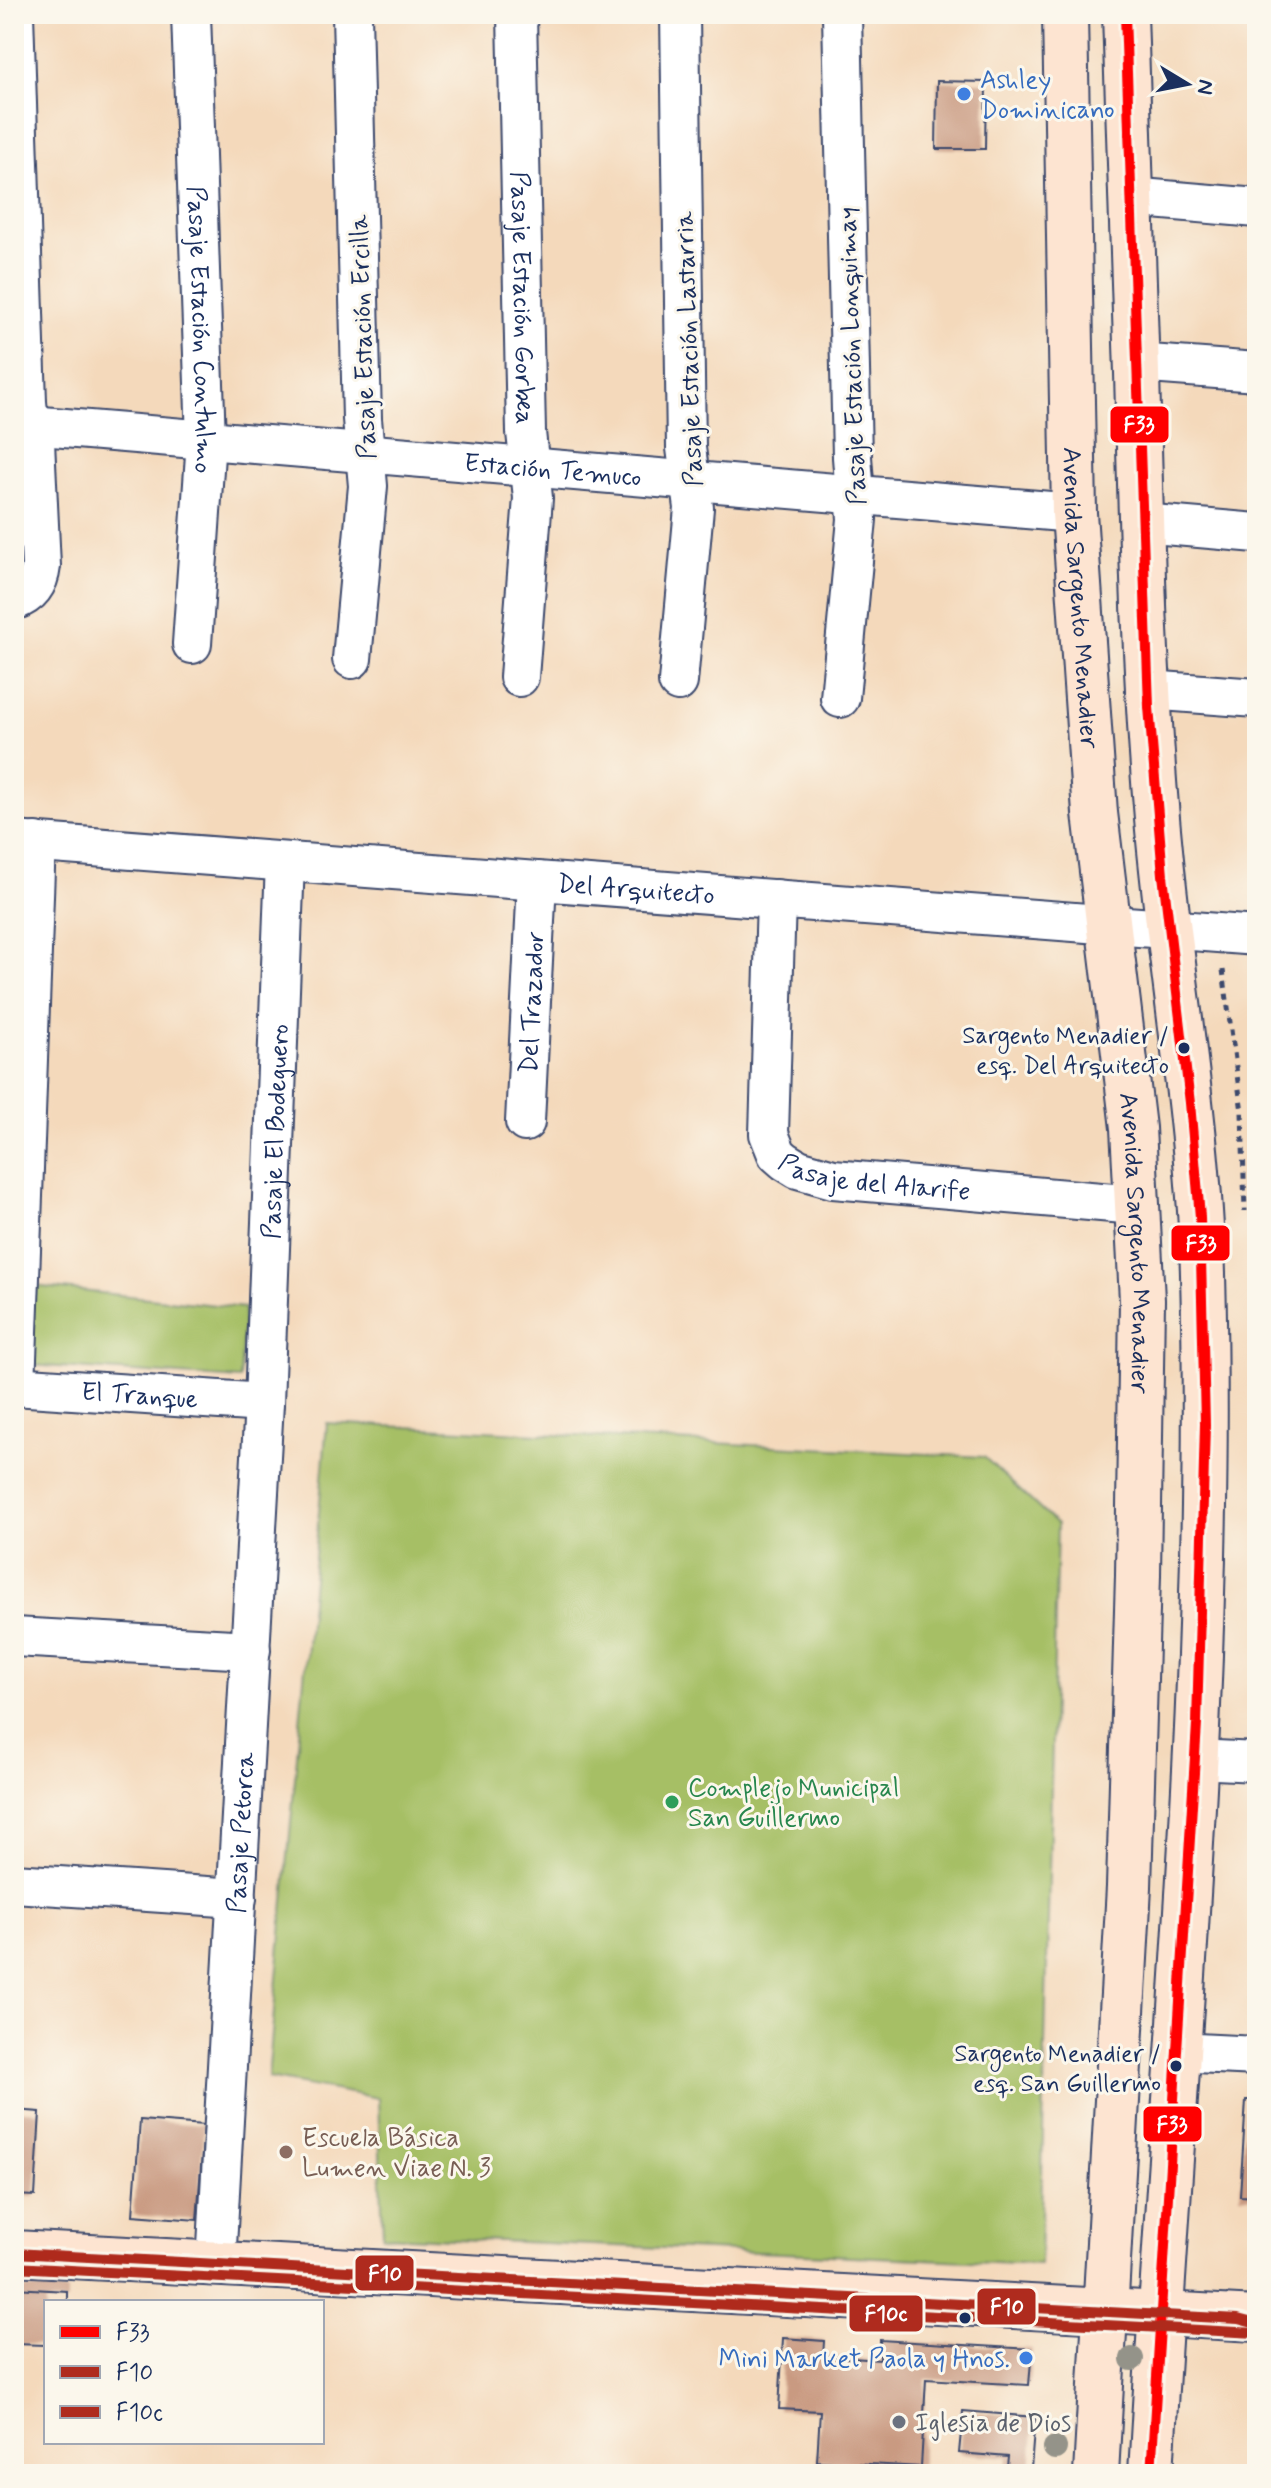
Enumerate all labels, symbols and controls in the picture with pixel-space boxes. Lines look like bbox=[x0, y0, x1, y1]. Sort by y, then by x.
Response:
north arrow bbox=[1147, 44, 1227, 124]
place label: Ashley Dominicano bbox=[980, 64, 1115, 128]
text: N bbox=[1190, 77, 1220, 97]
marker: Ashley Dominicano bbox=[955, 85, 973, 103]
street label: Pasaje Estación Gorbea bbox=[501, 171, 541, 425]
street label: Pasaje Estación Contulmo bbox=[178, 185, 221, 475]
street label: Pasaje Estación Lonquimay bbox=[831, 206, 875, 506]
street label: Pasaje Estación Lastarria bbox=[668, 210, 712, 487]
street label: Pasaje Estación Ercilla bbox=[343, 214, 385, 460]
line badge: F33 bbox=[1109, 405, 1170, 444]
text: F33 bbox=[1124, 412, 1155, 440]
street label: Estación Temuco bbox=[463, 447, 643, 496]
street label: Avenida Sargento Menadier bbox=[1054, 447, 1106, 751]
street label: Del Arquitecto bbox=[556, 868, 716, 914]
street label: Del Trazador bbox=[512, 930, 553, 1074]
place label: Sargento Menadier / esq. Del Arquitecto bbox=[962, 1021, 1169, 1082]
street label: Pasaje El Bodeguero bbox=[255, 1023, 298, 1240]
marker: Sargento Menadier / esq. Del Arquitecto bbox=[1176, 1040, 1192, 1056]
street label: Avenida Sargento Menadier bbox=[1110, 1090, 1158, 1395]
street label: Pasaje del Alarife bbox=[772, 1146, 972, 1210]
line badge: F33 bbox=[1170, 1224, 1231, 1262]
text: F33 bbox=[1186, 1231, 1217, 1259]
street label: El Tranque bbox=[80, 1376, 199, 1417]
street label: Pasaje Petorca bbox=[221, 1751, 264, 1914]
place label: Complejo Municipal San Guillermo bbox=[688, 1772, 899, 1836]
marker: Complejo Municipal San Guillermo bbox=[663, 1793, 681, 1811]
place label: Sargento Menadier / esq. San Guillermo bbox=[954, 2039, 1161, 2100]
marker: Sargento Menadier / esq. San Guillermo bbox=[1168, 2058, 1184, 2074]
line badge: F33 bbox=[1142, 2105, 1203, 2143]
text: F33 bbox=[1157, 2112, 1188, 2140]
place label: Escuela Básica Lumen Viae N. 3 bbox=[302, 2122, 491, 2186]
marker: Escuela Básica Lumen Viae N. 3 bbox=[277, 2143, 295, 2161]
line badge: F10 bbox=[354, 2254, 415, 2292]
text: F10 bbox=[368, 2261, 402, 2289]
line badge: F10 bbox=[976, 2287, 1037, 2326]
line badge: F10c bbox=[848, 2294, 924, 2333]
text: F10 bbox=[990, 2294, 1024, 2322]
legend bbox=[44, 2300, 324, 2444]
text: F10c bbox=[864, 2301, 908, 2329]
unlabelled marker bbox=[957, 2310, 973, 2326]
text: F33 bbox=[116, 2318, 150, 2349]
place label: Mini Market Paola y Hnos. bbox=[718, 2343, 1010, 2377]
marker: Mini Market Paola y Hnos. bbox=[1017, 2349, 1035, 2367]
text: F10 bbox=[116, 2358, 153, 2389]
text: F10c bbox=[116, 2398, 163, 2429]
place label: Iglesia de Dios bbox=[915, 2407, 1071, 2441]
marker: Iglesia de Dios bbox=[890, 2413, 908, 2431]

